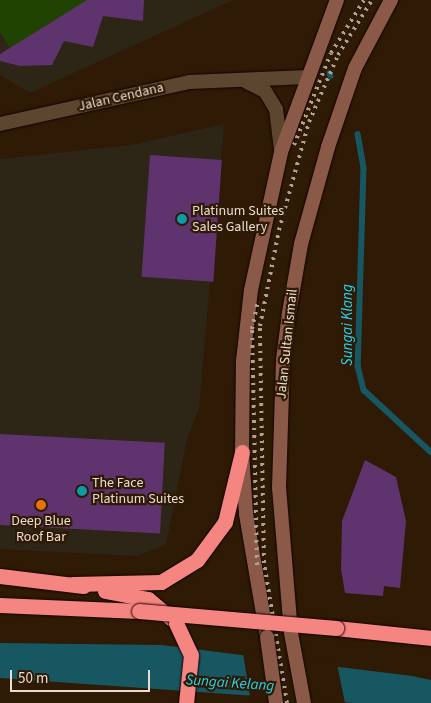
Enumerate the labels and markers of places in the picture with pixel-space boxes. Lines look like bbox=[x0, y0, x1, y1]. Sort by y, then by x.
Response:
place label: Platinum Suites Sales Gallery bbox=[192, 203, 284, 236]
marker: Platinum Suites Sales Gallery bbox=[176, 213, 188, 225]
place label: The Face Platinum Suites bbox=[92, 475, 184, 508]
marker: The Face Platinum Suites bbox=[76, 485, 88, 497]
marker: Deep Blue Roof Bar bbox=[35, 499, 47, 511]
place label: Deep Blue Roof Bar bbox=[11, 513, 71, 546]

